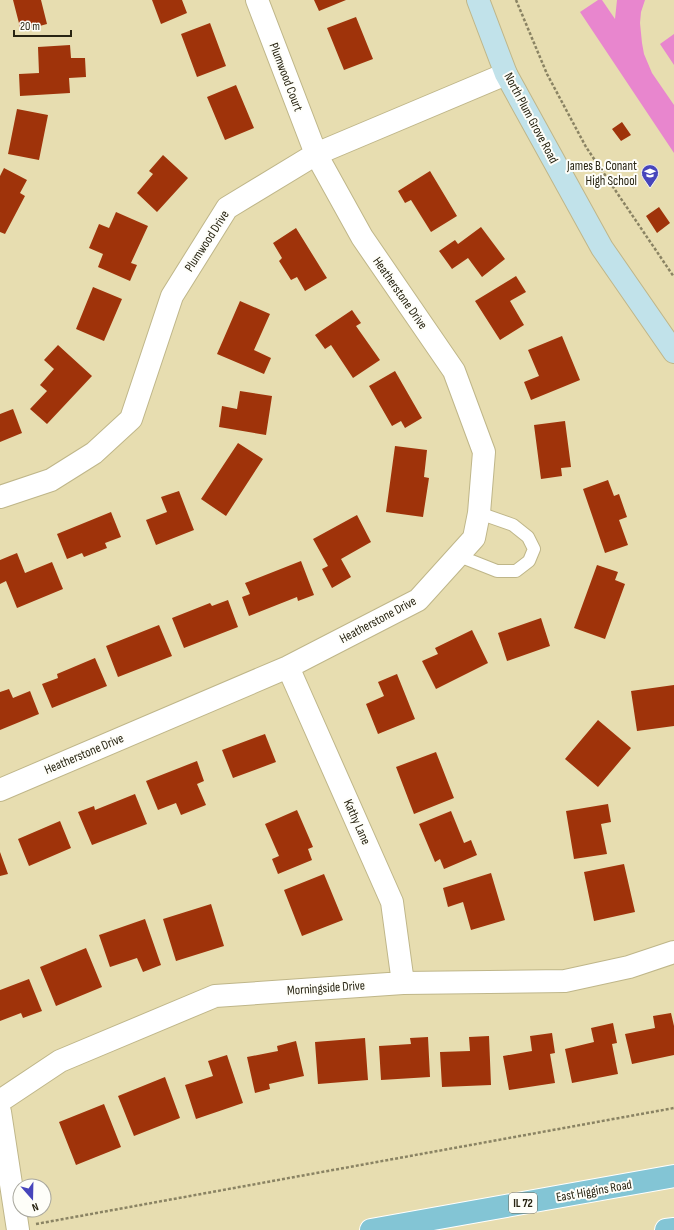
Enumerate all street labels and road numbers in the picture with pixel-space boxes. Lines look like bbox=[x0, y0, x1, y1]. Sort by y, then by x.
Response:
street label: Plumwood Court bbox=[266, 40, 306, 114]
street label: North Plum Grove Road bbox=[500, 70, 562, 166]
street label: Plumwood Drive bbox=[181, 207, 233, 275]
street label: Heatherstone Drive bbox=[369, 254, 431, 332]
street label: Heatherstone Drive bbox=[337, 593, 419, 647]
street label: Heatherstone Drive bbox=[42, 730, 126, 778]
street label: Kathy Lane bbox=[340, 797, 374, 847]
street label: Morningside Drive bbox=[286, 977, 366, 999]
street label: East Higgins Road bbox=[555, 1176, 633, 1206]
road number: IL 72 bbox=[509, 1193, 537, 1213]

